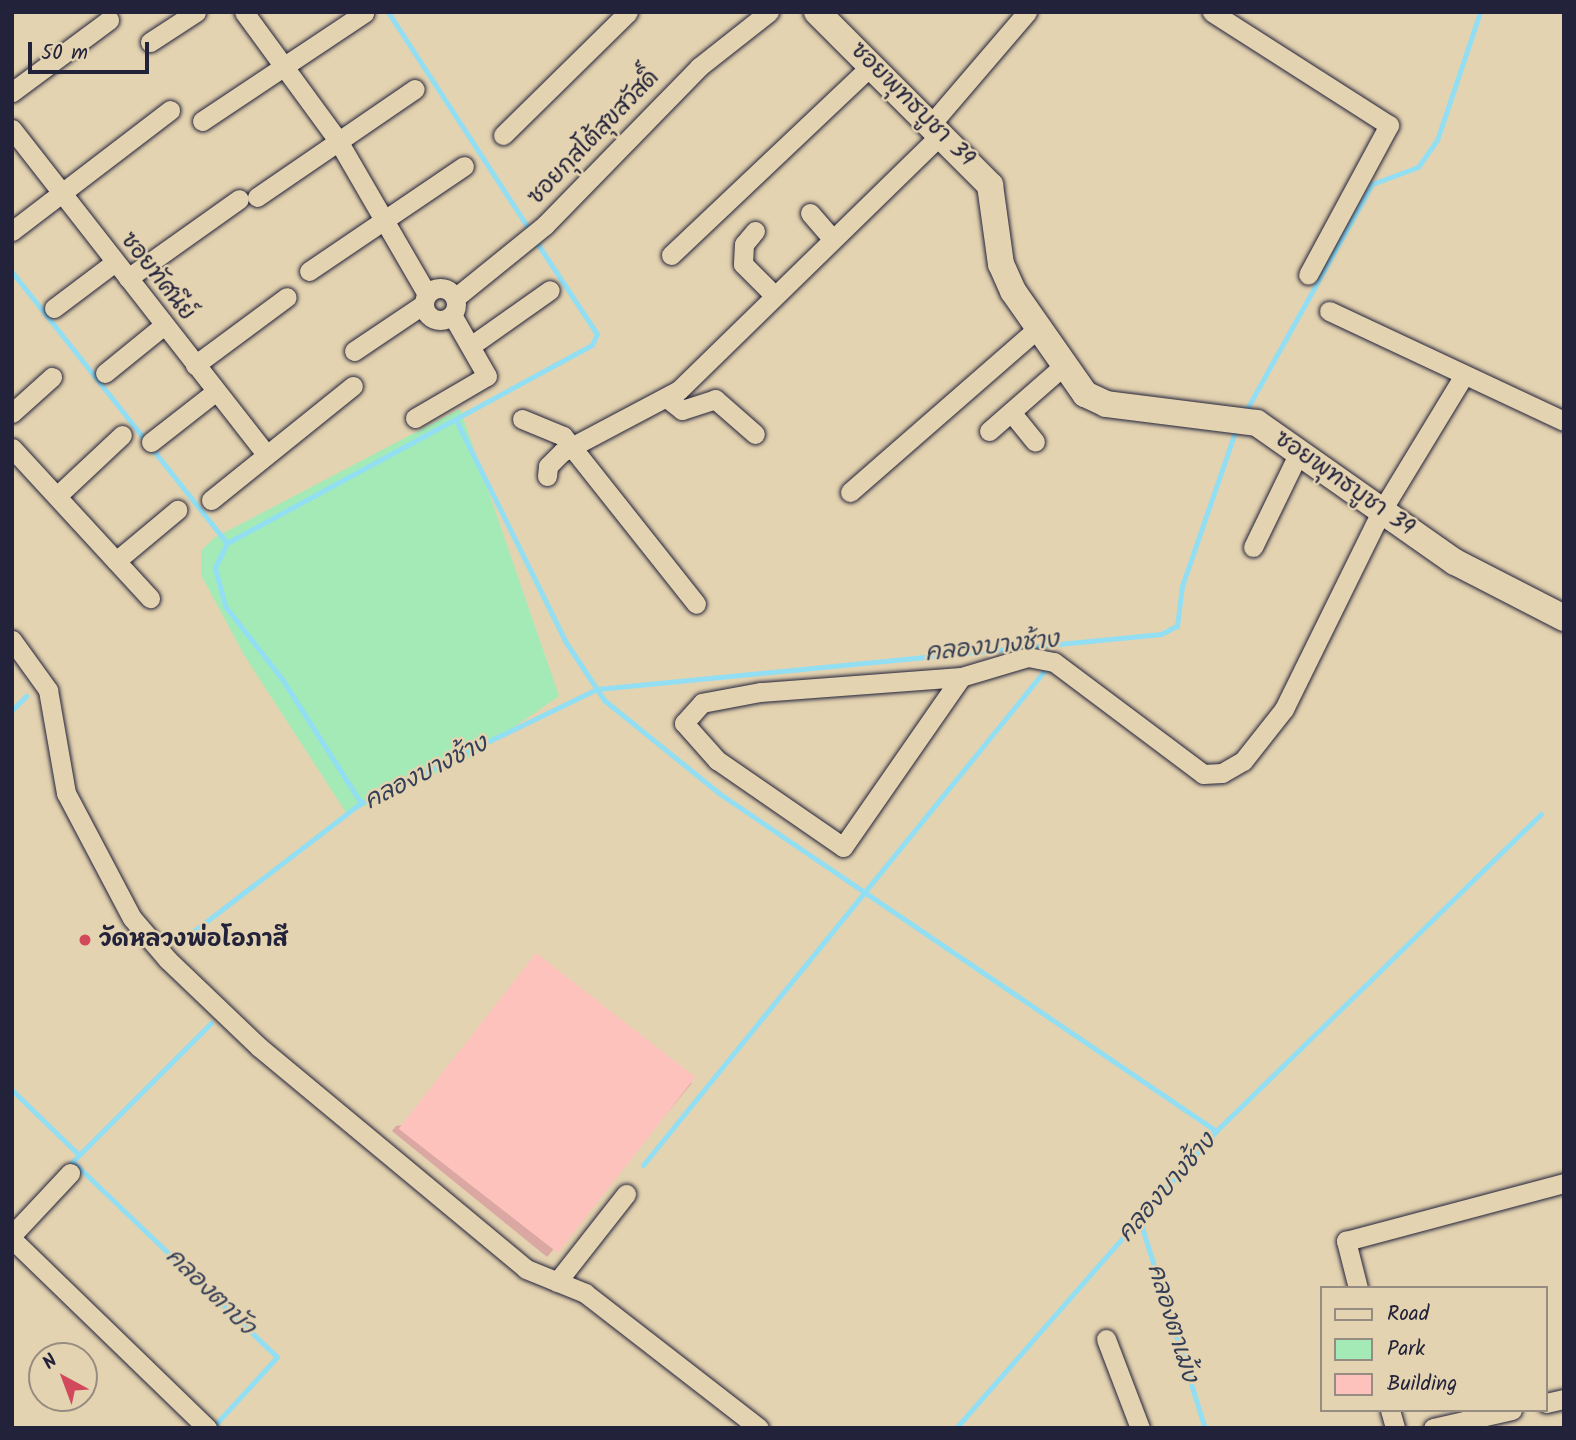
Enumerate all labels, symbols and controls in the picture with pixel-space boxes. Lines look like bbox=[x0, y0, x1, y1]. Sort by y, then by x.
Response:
scale bar bbox=[32, 28, 152, 72]
text: 50 m bbox=[41, 37, 88, 70]
street label: ซอยพุทธบูชา 39 bbox=[844, 37, 980, 173]
street label: ซอยกุสโต้สุขสวัสดิ์ bbox=[523, 65, 665, 211]
street label: ซอยทัศนีย์ bbox=[114, 227, 200, 327]
street label: ซอยพุทธบูชา 39 bbox=[1269, 426, 1419, 542]
water label: คลองบางช้าง bbox=[924, 626, 1060, 668]
water label: คลองบางช้าง bbox=[360, 730, 492, 816]
place label: วัดหลวงพ่อโอภาสี bbox=[99, 926, 287, 954]
marker: วัดหลวงพ่อโอภาสี bbox=[77, 932, 93, 948]
water label: คลองบางช้าง bbox=[1112, 1128, 1222, 1248]
water label: คลองตาบัว bbox=[159, 1243, 261, 1341]
water label: คลองตาเม้ง bbox=[1140, 1260, 1204, 1386]
legend bbox=[1320, 1286, 1548, 1412]
text: Road bbox=[1387, 1298, 1429, 1331]
text: Park bbox=[1387, 1333, 1425, 1366]
north arrow bbox=[28, 1342, 98, 1412]
text: N bbox=[36, 1347, 65, 1378]
text: Building bbox=[1387, 1368, 1457, 1401]

